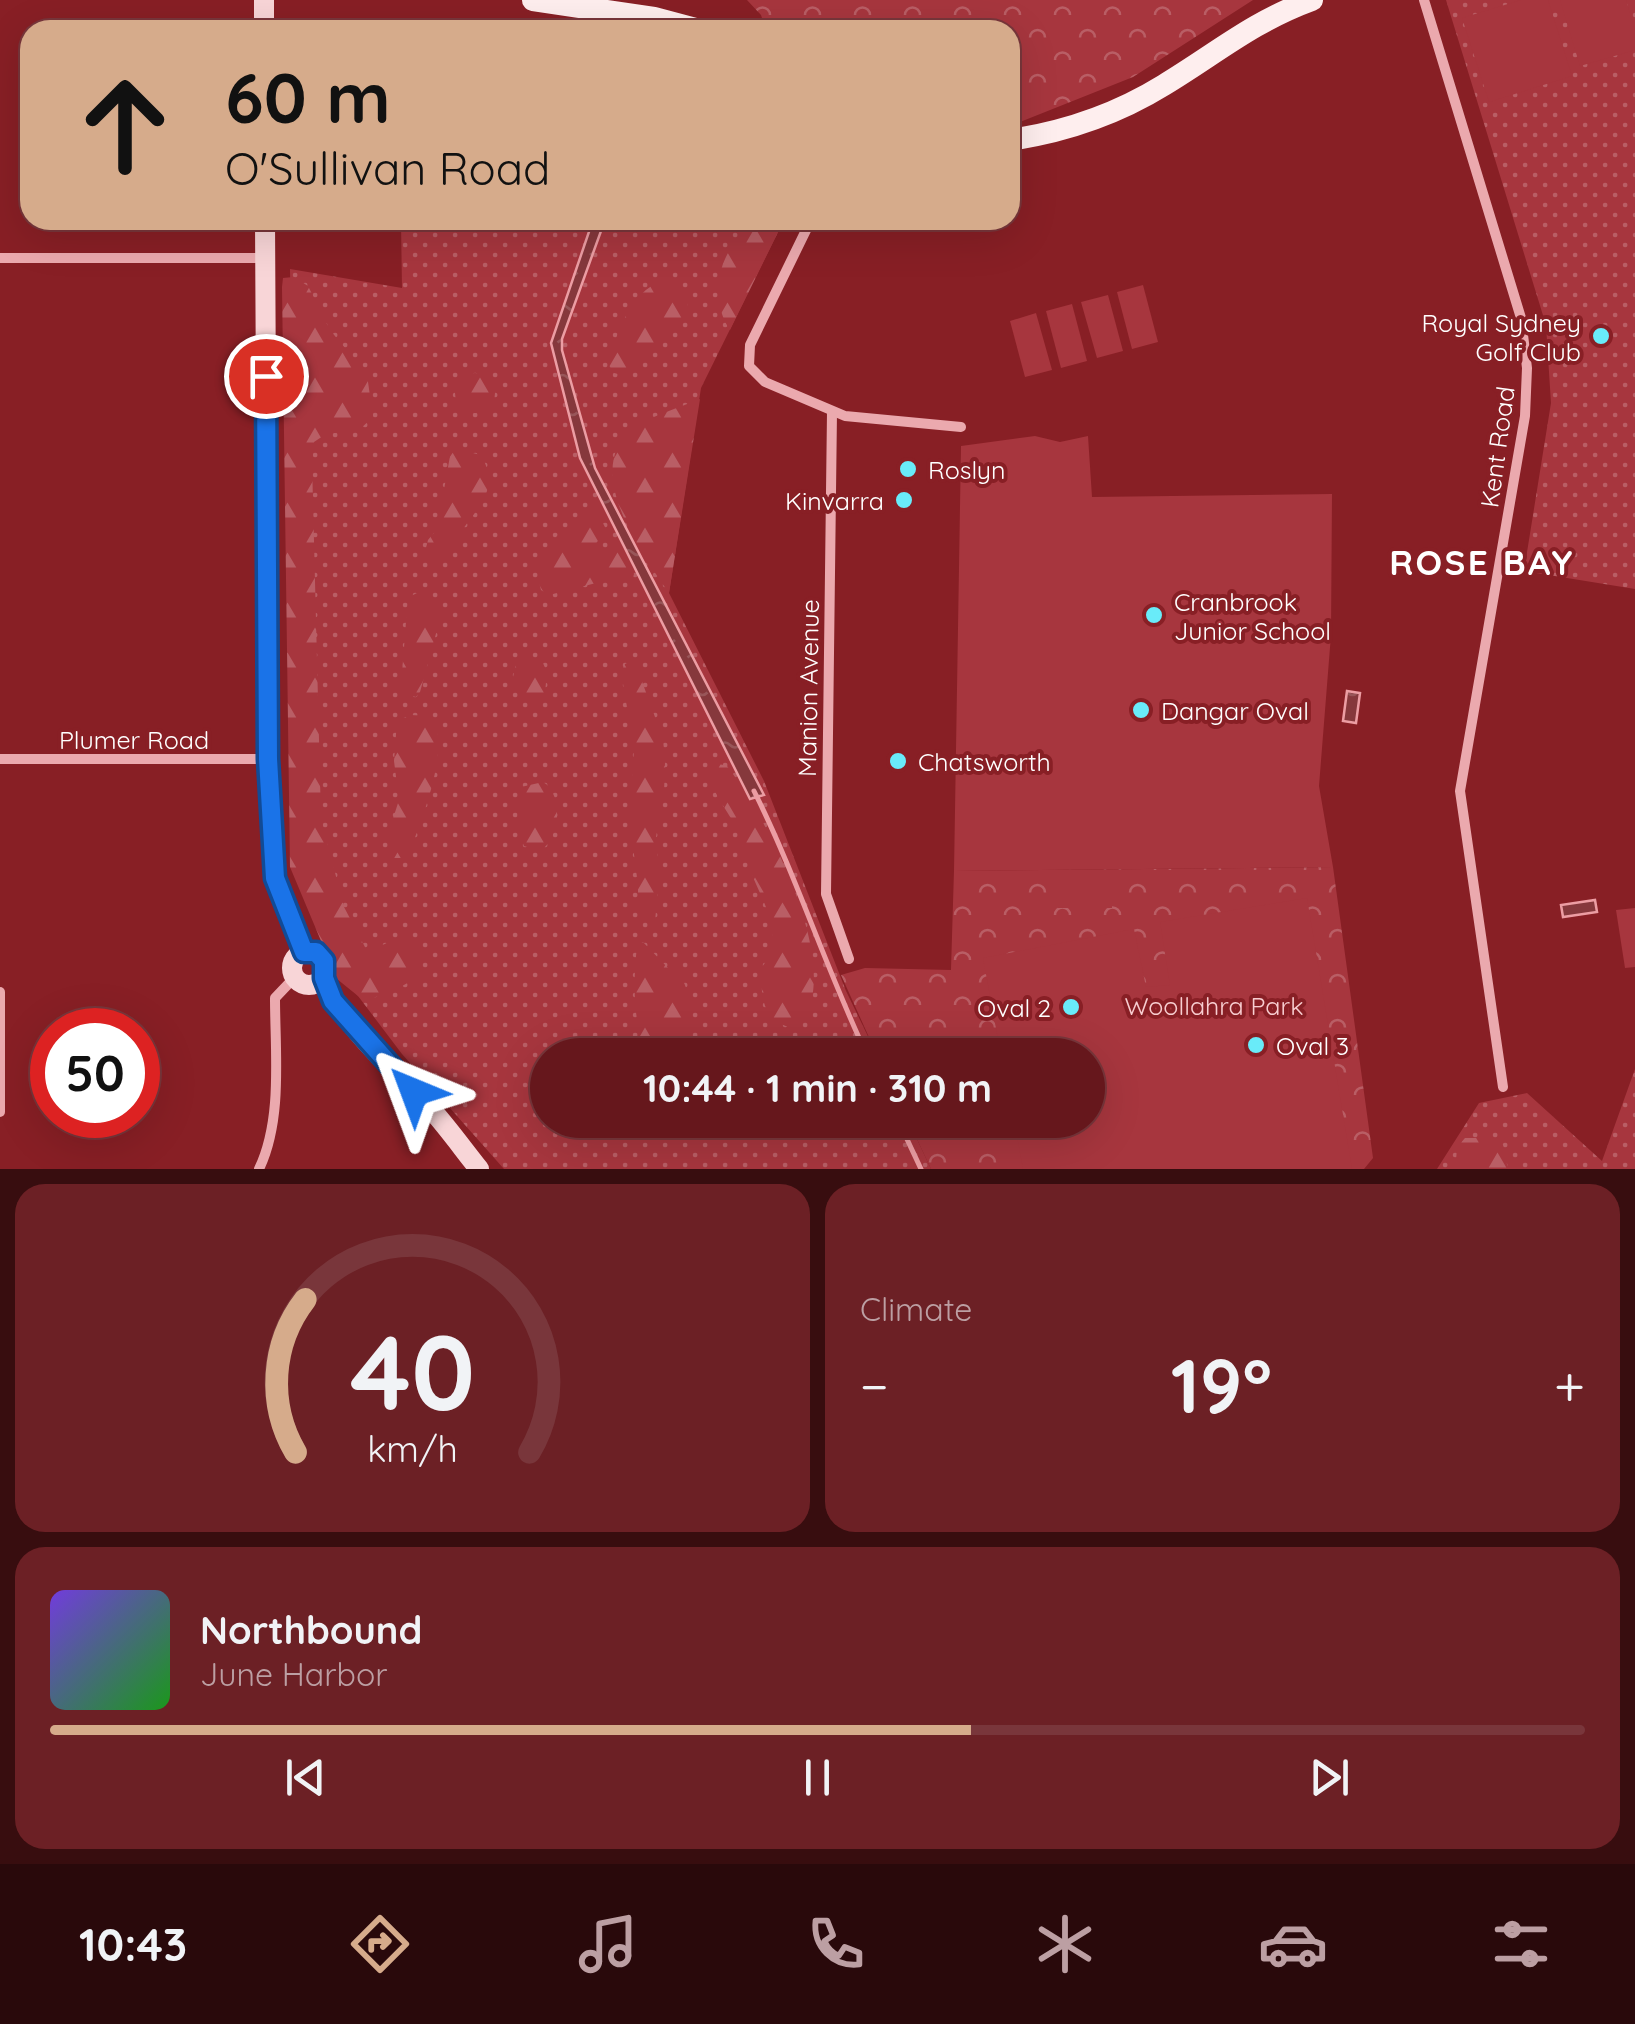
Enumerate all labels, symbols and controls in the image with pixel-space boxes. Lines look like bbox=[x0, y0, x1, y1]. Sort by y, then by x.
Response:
text: 60 m bbox=[225, 53, 391, 141]
icon: ahead bbox=[60, 60, 190, 190]
text: O'Sullivan Road bbox=[225, 140, 550, 196]
place label: Royal Sydney Golf Club bbox=[1421, 307, 1581, 367]
marker: Royal Sydney Golf Club bbox=[1590, 325, 1612, 347]
pin bbox=[224, 334, 309, 419]
icon: arrive bbox=[239, 349, 294, 404]
street label: Kent Road bbox=[1473, 384, 1521, 510]
place label: Roslyn bbox=[928, 454, 1005, 485]
marker: Roslyn bbox=[897, 458, 919, 480]
place label: Kinvarra bbox=[785, 485, 884, 516]
marker: Kinvarra bbox=[893, 489, 915, 511]
district label: ROSE BAY bbox=[1389, 540, 1575, 584]
place label: Cranbrook Junior School bbox=[1174, 586, 1331, 646]
street label: Manion Avenue bbox=[791, 599, 825, 777]
marker: Cranbrook Junior School bbox=[1143, 604, 1165, 626]
place label: Dangar Oval bbox=[1161, 695, 1309, 726]
marker: Dangar Oval bbox=[1130, 699, 1152, 721]
street label: Plumer Road bbox=[59, 724, 209, 755]
place label: Chatsworth bbox=[918, 746, 1051, 777]
marker: Chatsworth bbox=[887, 750, 909, 772]
park label: Woollahra Park bbox=[1124, 990, 1304, 1021]
place label: Oval 2 bbox=[977, 992, 1051, 1023]
marker: Oval 2 bbox=[1060, 996, 1082, 1018]
speed limit sign: 50 bbox=[30, 1008, 160, 1138]
place label: Oval 3 bbox=[1276, 1030, 1349, 1061]
marker: Oval 3 bbox=[1245, 1034, 1267, 1056]
position arrow bbox=[362, 1040, 466, 1144]
text: 10:44 · 1 min · 310 m bbox=[643, 1064, 992, 1112]
text: Climate bbox=[860, 1289, 972, 1329]
text: 40 bbox=[350, 1306, 475, 1436]
text: 19° bbox=[1171, 1338, 1272, 1432]
text: − bbox=[860, 1351, 889, 1420]
text: + bbox=[1554, 1351, 1585, 1420]
text: km/h bbox=[367, 1426, 458, 1471]
text: Northbound bbox=[200, 1606, 422, 1654]
text: June Harbor bbox=[200, 1654, 388, 1694]
icon: previous bbox=[278, 1750, 333, 1805]
icon: pause bbox=[790, 1750, 845, 1805]
icon: next bbox=[1302, 1750, 1357, 1805]
icon: directions bbox=[345, 1909, 415, 1979]
icon: music bbox=[573, 1909, 643, 1979]
icon: phone bbox=[801, 1909, 871, 1979]
icon: climate bbox=[1030, 1909, 1100, 1979]
icon: car bbox=[1258, 1909, 1328, 1979]
icon: filters bbox=[1486, 1909, 1556, 1979]
text: 10:43 bbox=[79, 1916, 187, 1972]

